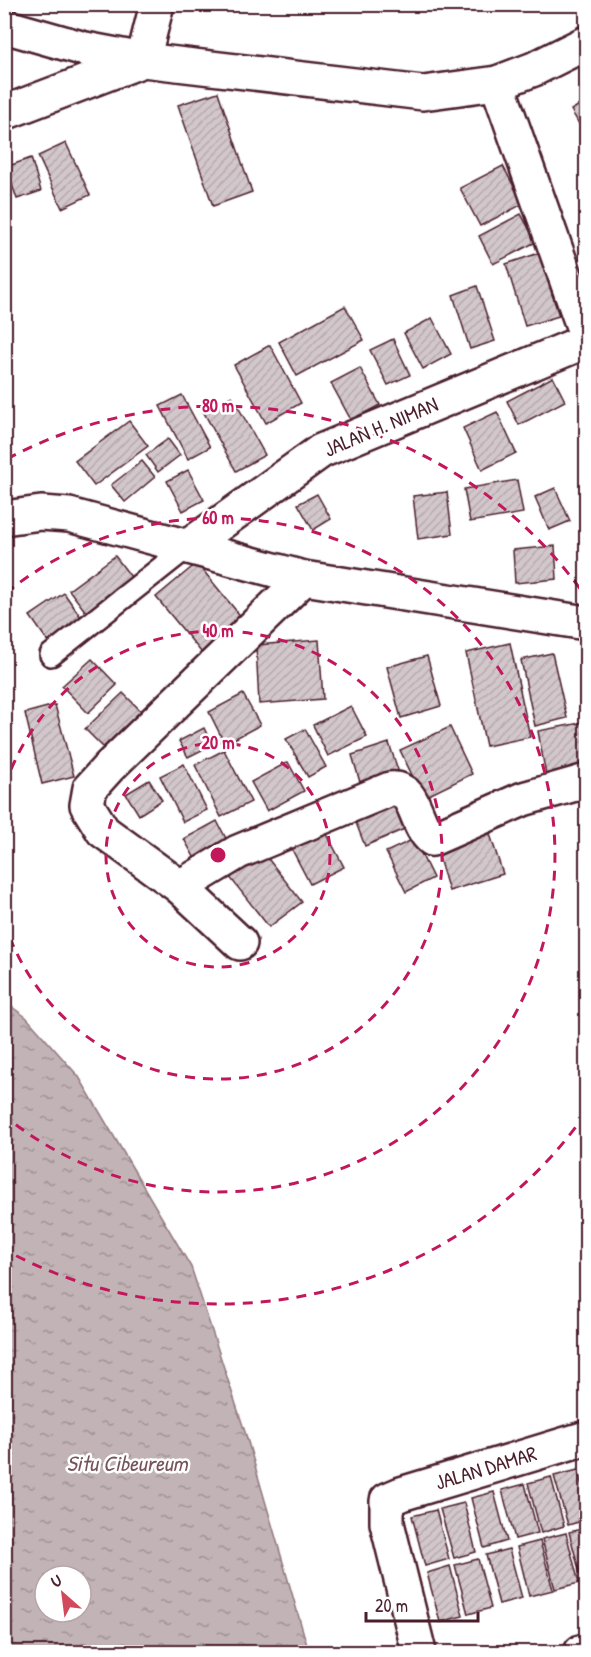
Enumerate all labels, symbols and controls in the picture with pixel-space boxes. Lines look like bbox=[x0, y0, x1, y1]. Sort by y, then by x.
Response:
street label: JALAN H. NIMAN bbox=[319, 390, 442, 464]
text: 80 m bbox=[202, 393, 234, 418]
text: 60 m bbox=[202, 505, 234, 530]
text: 40 m bbox=[202, 618, 234, 643]
text: 20 m bbox=[202, 730, 234, 755]
centre of rings bbox=[208, 845, 228, 865]
street label: JALAN DAMAR bbox=[432, 1438, 540, 1497]
water label: Situ Cibeureum bbox=[66, 1448, 189, 1478]
north arrow bbox=[33, 1564, 93, 1624]
text: U bbox=[47, 1569, 65, 1593]
scale bar bbox=[366, 1585, 478, 1623]
text: 20 m bbox=[375, 1593, 408, 1618]

